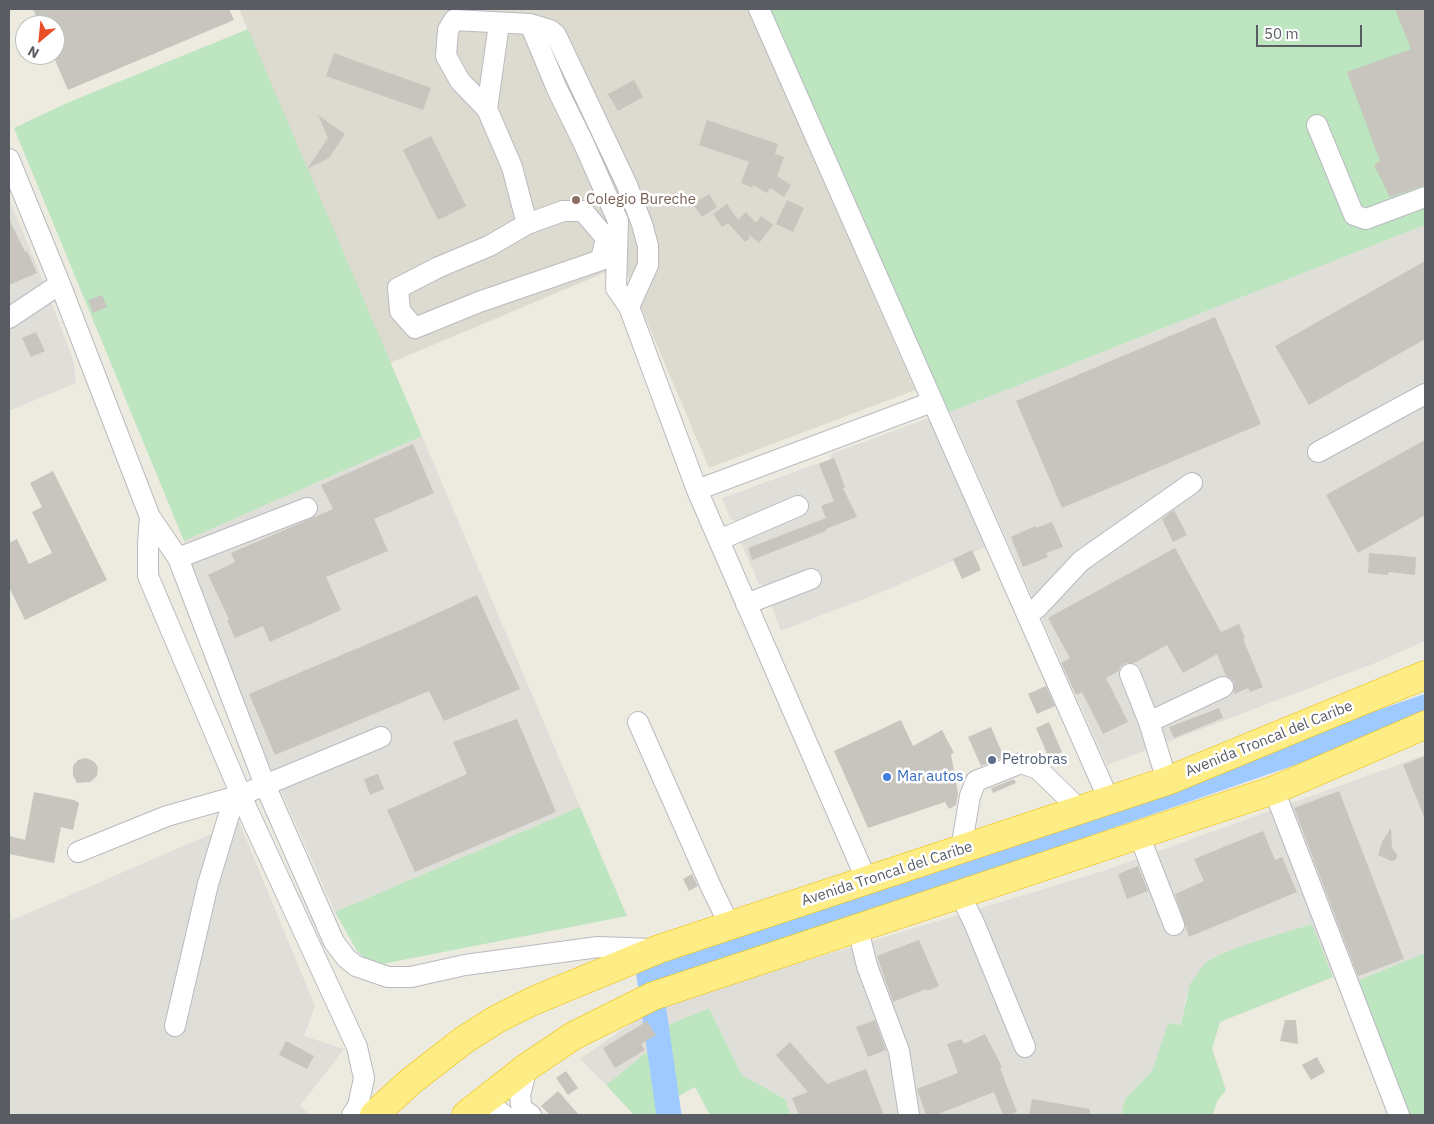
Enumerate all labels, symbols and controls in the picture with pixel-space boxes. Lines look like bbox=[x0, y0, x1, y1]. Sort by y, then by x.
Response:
north arrow bbox=[15, 15, 65, 65]
scale bar bbox=[1259, 15, 1365, 47]
text: 50 m bbox=[1264, 24, 1299, 43]
text: N bbox=[25, 42, 42, 63]
place label: Colegio Bureche bbox=[586, 191, 696, 209]
marker: Colegio Bureche bbox=[570, 194, 582, 206]
street label: Avenida Troncal del Caribe bbox=[1183, 697, 1355, 781]
place label: Petrobras bbox=[1002, 751, 1068, 769]
marker: Petrobras bbox=[986, 754, 998, 766]
place label: Mar autos bbox=[897, 768, 964, 786]
marker: Mar autos bbox=[881, 771, 893, 783]
street label: Avenida Troncal del Caribe bbox=[799, 838, 975, 910]

